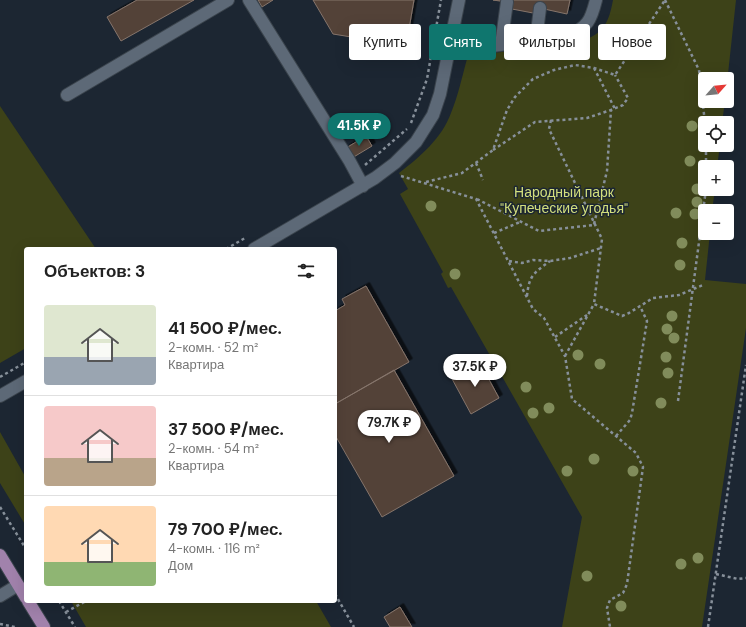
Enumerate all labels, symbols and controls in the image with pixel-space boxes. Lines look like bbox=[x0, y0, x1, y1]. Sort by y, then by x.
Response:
chip: Купить bbox=[349, 24, 421, 60]
chip: Снять bbox=[429, 24, 496, 60]
chip: Фильтры bbox=[504, 24, 590, 60]
chip: Новое bbox=[598, 24, 666, 60]
north arrow bbox=[698, 72, 734, 108]
map controls bbox=[698, 72, 734, 240]
pin: 41.5K ₽ bbox=[322, 113, 396, 147]
button: locate bbox=[698, 116, 734, 152]
text: 41.5K ₽ bbox=[337, 117, 381, 134]
button: + bbox=[698, 160, 734, 196]
park label: Народный парк "Купеческие угодья" bbox=[500, 183, 628, 217]
button: − bbox=[698, 204, 734, 240]
text: Объектов: 3 bbox=[44, 260, 145, 282]
icon: filters bbox=[295, 260, 317, 282]
text: 41 500 ₽/мес. bbox=[168, 317, 282, 339]
icon: home bbox=[76, 321, 124, 369]
text: 2-комн. · 52 m² bbox=[168, 339, 258, 356]
pin: 37.5K ₽ bbox=[438, 354, 512, 388]
text: Квартира bbox=[168, 356, 224, 373]
text: 37.5K ₽ bbox=[452, 358, 498, 375]
pin: 79.7K ₽ bbox=[352, 410, 426, 444]
text: 79.7K ₽ bbox=[367, 414, 411, 431]
text: 37 500 ₽/мес. bbox=[168, 418, 284, 440]
icon: home bbox=[76, 422, 124, 470]
text: 2-комн. · 54 m² bbox=[168, 440, 259, 457]
text: Квартира bbox=[168, 457, 224, 474]
text: 79 700 ₽/мес. bbox=[168, 518, 283, 540]
icon: home bbox=[76, 522, 124, 570]
text: 4-комн. · 116 m² bbox=[168, 540, 260, 557]
text: Дом bbox=[168, 557, 193, 574]

